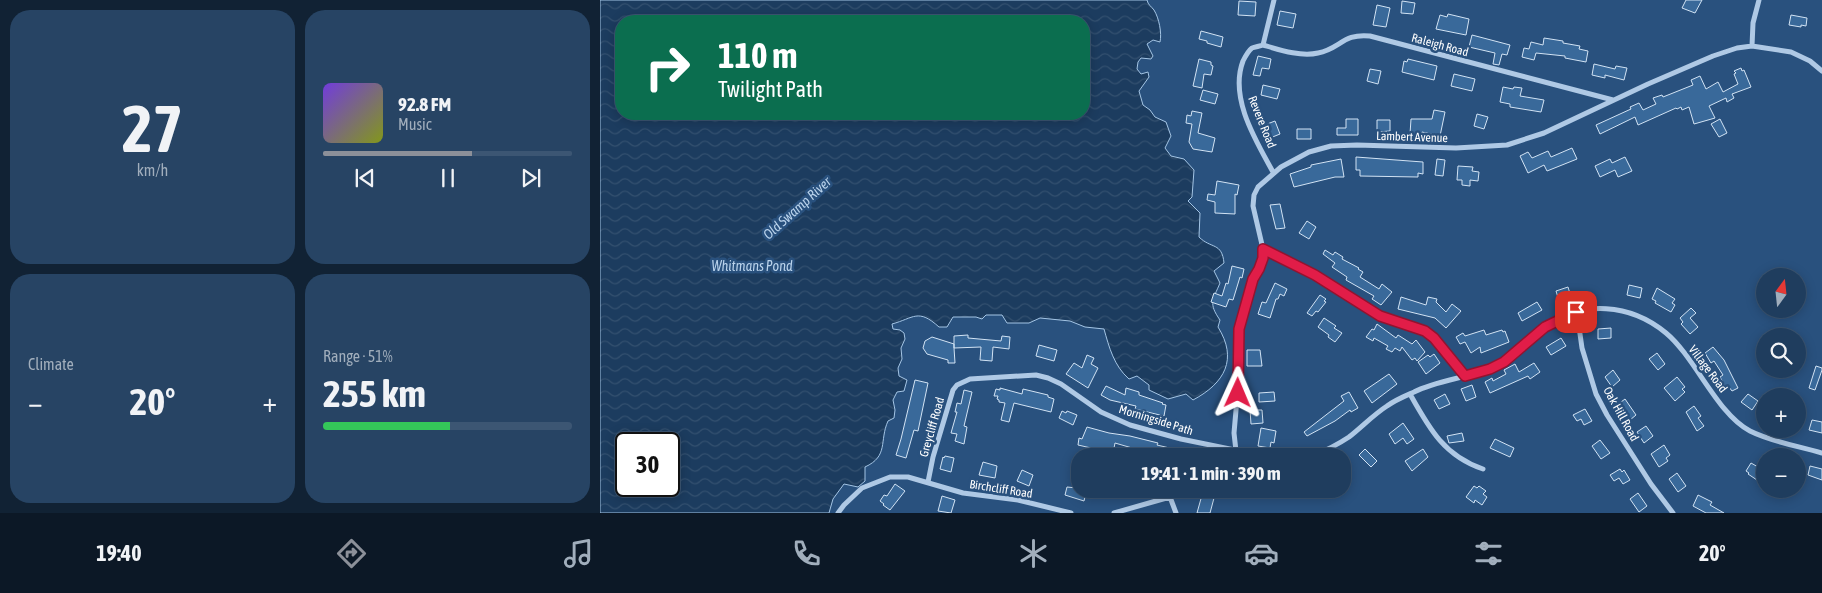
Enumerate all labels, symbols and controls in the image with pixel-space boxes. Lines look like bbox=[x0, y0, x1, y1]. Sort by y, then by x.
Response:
street label: Raleigh Road bbox=[1410, 31, 1470, 59]
icon: right bbox=[635, 35, 700, 100]
text: 110 m bbox=[718, 35, 797, 75]
text: Twilight Path bbox=[718, 76, 823, 102]
text: 27 bbox=[122, 91, 183, 166]
text: 92.8 FM bbox=[398, 93, 451, 115]
street label: Revere Road bbox=[1245, 94, 1279, 150]
text: Music bbox=[398, 115, 432, 133]
street label: Lambert Avenue bbox=[1376, 129, 1448, 145]
text: km/h bbox=[137, 161, 168, 179]
icon: previous bbox=[351, 164, 379, 192]
icon: pause bbox=[434, 164, 462, 192]
icon: next bbox=[517, 164, 545, 192]
water label: Old Swamp River bbox=[760, 173, 835, 243]
water label: Whitmans Pond bbox=[711, 258, 793, 274]
north arrow bbox=[1756, 268, 1806, 318]
map controls bbox=[1756, 268, 1806, 498]
pin bbox=[1555, 291, 1597, 333]
icon: arrive bbox=[1562, 298, 1590, 326]
button: search bbox=[1756, 328, 1806, 378]
street label: Village Road bbox=[1686, 343, 1730, 395]
text: Range · 51% bbox=[323, 347, 393, 365]
text: Climate bbox=[28, 355, 74, 373]
position arrow bbox=[1211, 366, 1263, 418]
text: 255 km bbox=[323, 372, 426, 415]
text: 20° bbox=[129, 380, 176, 423]
street label: Oak Hill Road bbox=[1600, 384, 1642, 444]
text: − bbox=[28, 386, 43, 418]
text: + bbox=[262, 386, 277, 418]
button: + bbox=[1756, 388, 1806, 438]
street label: Greycliff Road bbox=[917, 396, 947, 458]
street label: Morningside Path bbox=[1117, 402, 1195, 438]
speed limit sign: 30 bbox=[615, 432, 680, 497]
button: − bbox=[1756, 448, 1806, 498]
text: 19:41 · 1 min · 390 m bbox=[1141, 462, 1281, 484]
street label: Birchcliff Road bbox=[968, 477, 1034, 501]
icon: directions bbox=[334, 536, 369, 571]
icon: music bbox=[561, 536, 596, 571]
icon: phone bbox=[789, 536, 824, 571]
icon: climate bbox=[1016, 536, 1051, 571]
icon: car bbox=[1244, 536, 1279, 571]
icon: filters bbox=[1471, 536, 1506, 571]
text: 19:40 bbox=[96, 540, 142, 566]
text: 20° bbox=[1699, 540, 1726, 566]

